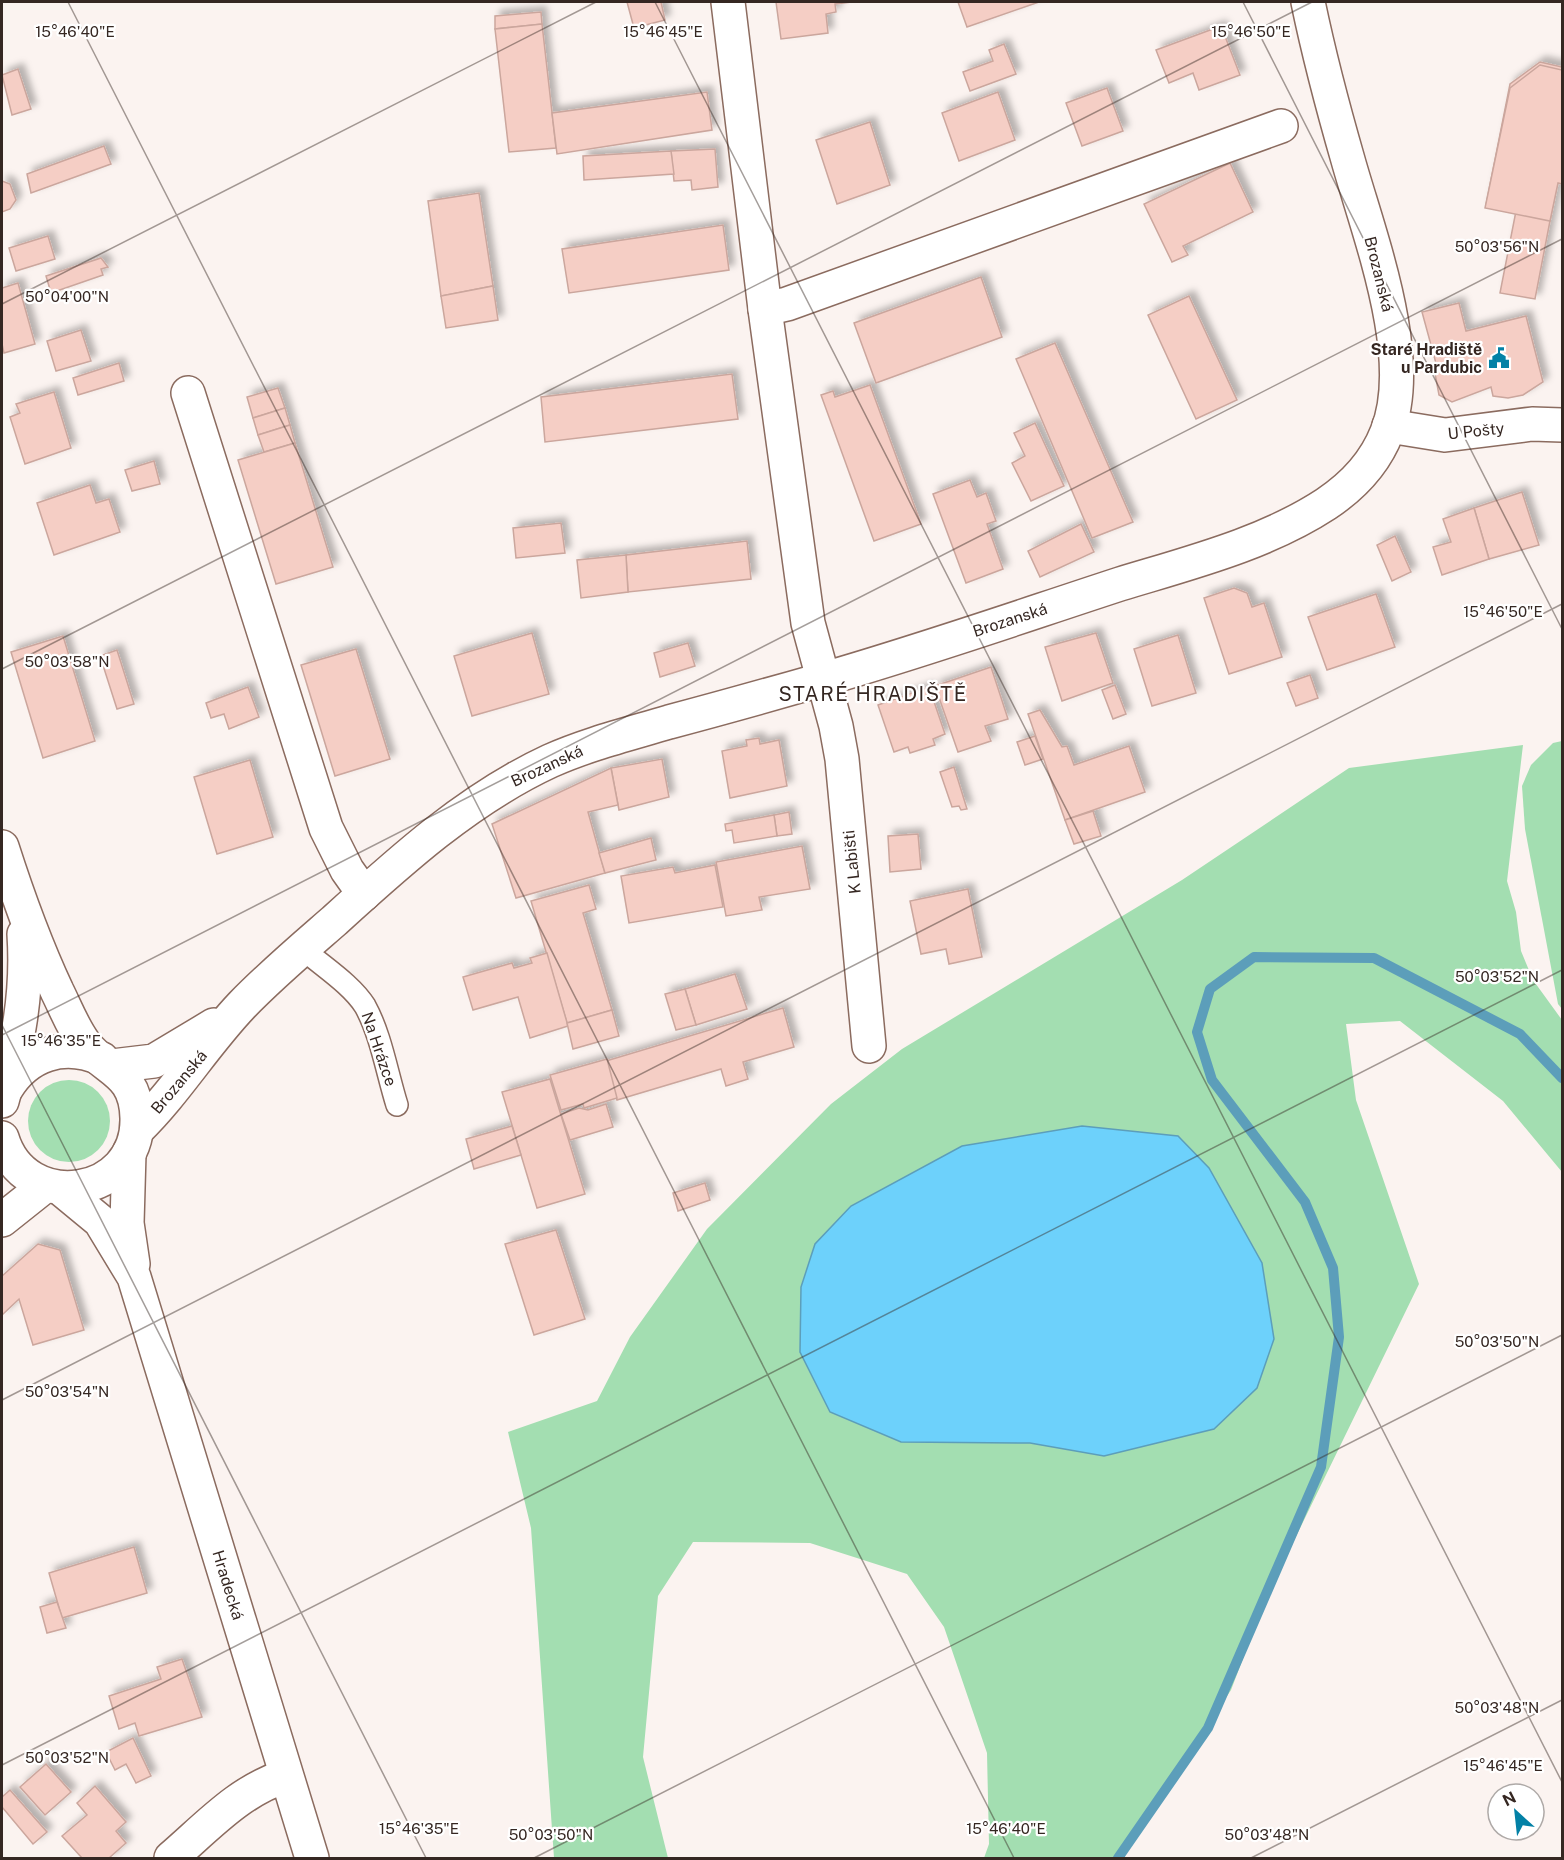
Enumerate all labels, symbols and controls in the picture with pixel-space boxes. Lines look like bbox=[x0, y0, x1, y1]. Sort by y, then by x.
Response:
text: 15°46'40"E bbox=[35, 23, 115, 40]
text: 15°46'45"E bbox=[623, 23, 703, 40]
text: 15°46'50"E bbox=[1211, 23, 1291, 40]
street label: Brozanská bbox=[1360, 234, 1398, 314]
text: 50°03'56"N bbox=[1455, 238, 1539, 255]
text: 50°04'00"N bbox=[25, 288, 109, 305]
place label: Staré Hradiště u Pardubic bbox=[1370, 340, 1482, 377]
public building icon: Staré Hradiště u Pardubic bbox=[1487, 346, 1511, 370]
street label: U Pošty bbox=[1447, 419, 1506, 443]
street label: Brozanská bbox=[970, 599, 1050, 641]
text: 15°46'50"E bbox=[1463, 603, 1543, 620]
text: 50°03'58"N bbox=[25, 653, 110, 670]
district label: STARÉ HRADIŠTĚ bbox=[778, 681, 968, 706]
street label: Brozanská bbox=[508, 741, 586, 791]
street label: K Labišti bbox=[839, 829, 865, 895]
text: 50°03'52"N bbox=[1455, 968, 1539, 985]
street label: Na Hrázce bbox=[357, 1009, 401, 1089]
text: 15°46'35"E bbox=[21, 1032, 101, 1049]
street label: Brozanská bbox=[147, 1046, 211, 1118]
text: 50°03'50"N bbox=[1455, 1333, 1539, 1350]
text: 50°03'54"N bbox=[25, 1383, 109, 1400]
street label: Hradecká bbox=[208, 1548, 248, 1622]
text: 50°03'48"N bbox=[1455, 1699, 1539, 1716]
text: 50°03'52"N bbox=[25, 1749, 109, 1766]
text: 15°46'45"E bbox=[1463, 1757, 1543, 1774]
north arrow bbox=[1486, 1782, 1546, 1842]
text: N bbox=[1500, 1788, 1519, 1810]
text: 15°46'35"E bbox=[379, 1820, 459, 1837]
text: 15°46'40"E bbox=[966, 1820, 1046, 1837]
text: 50°03'50"N bbox=[509, 1826, 593, 1843]
text: 50°03'48"N bbox=[1225, 1826, 1309, 1843]

